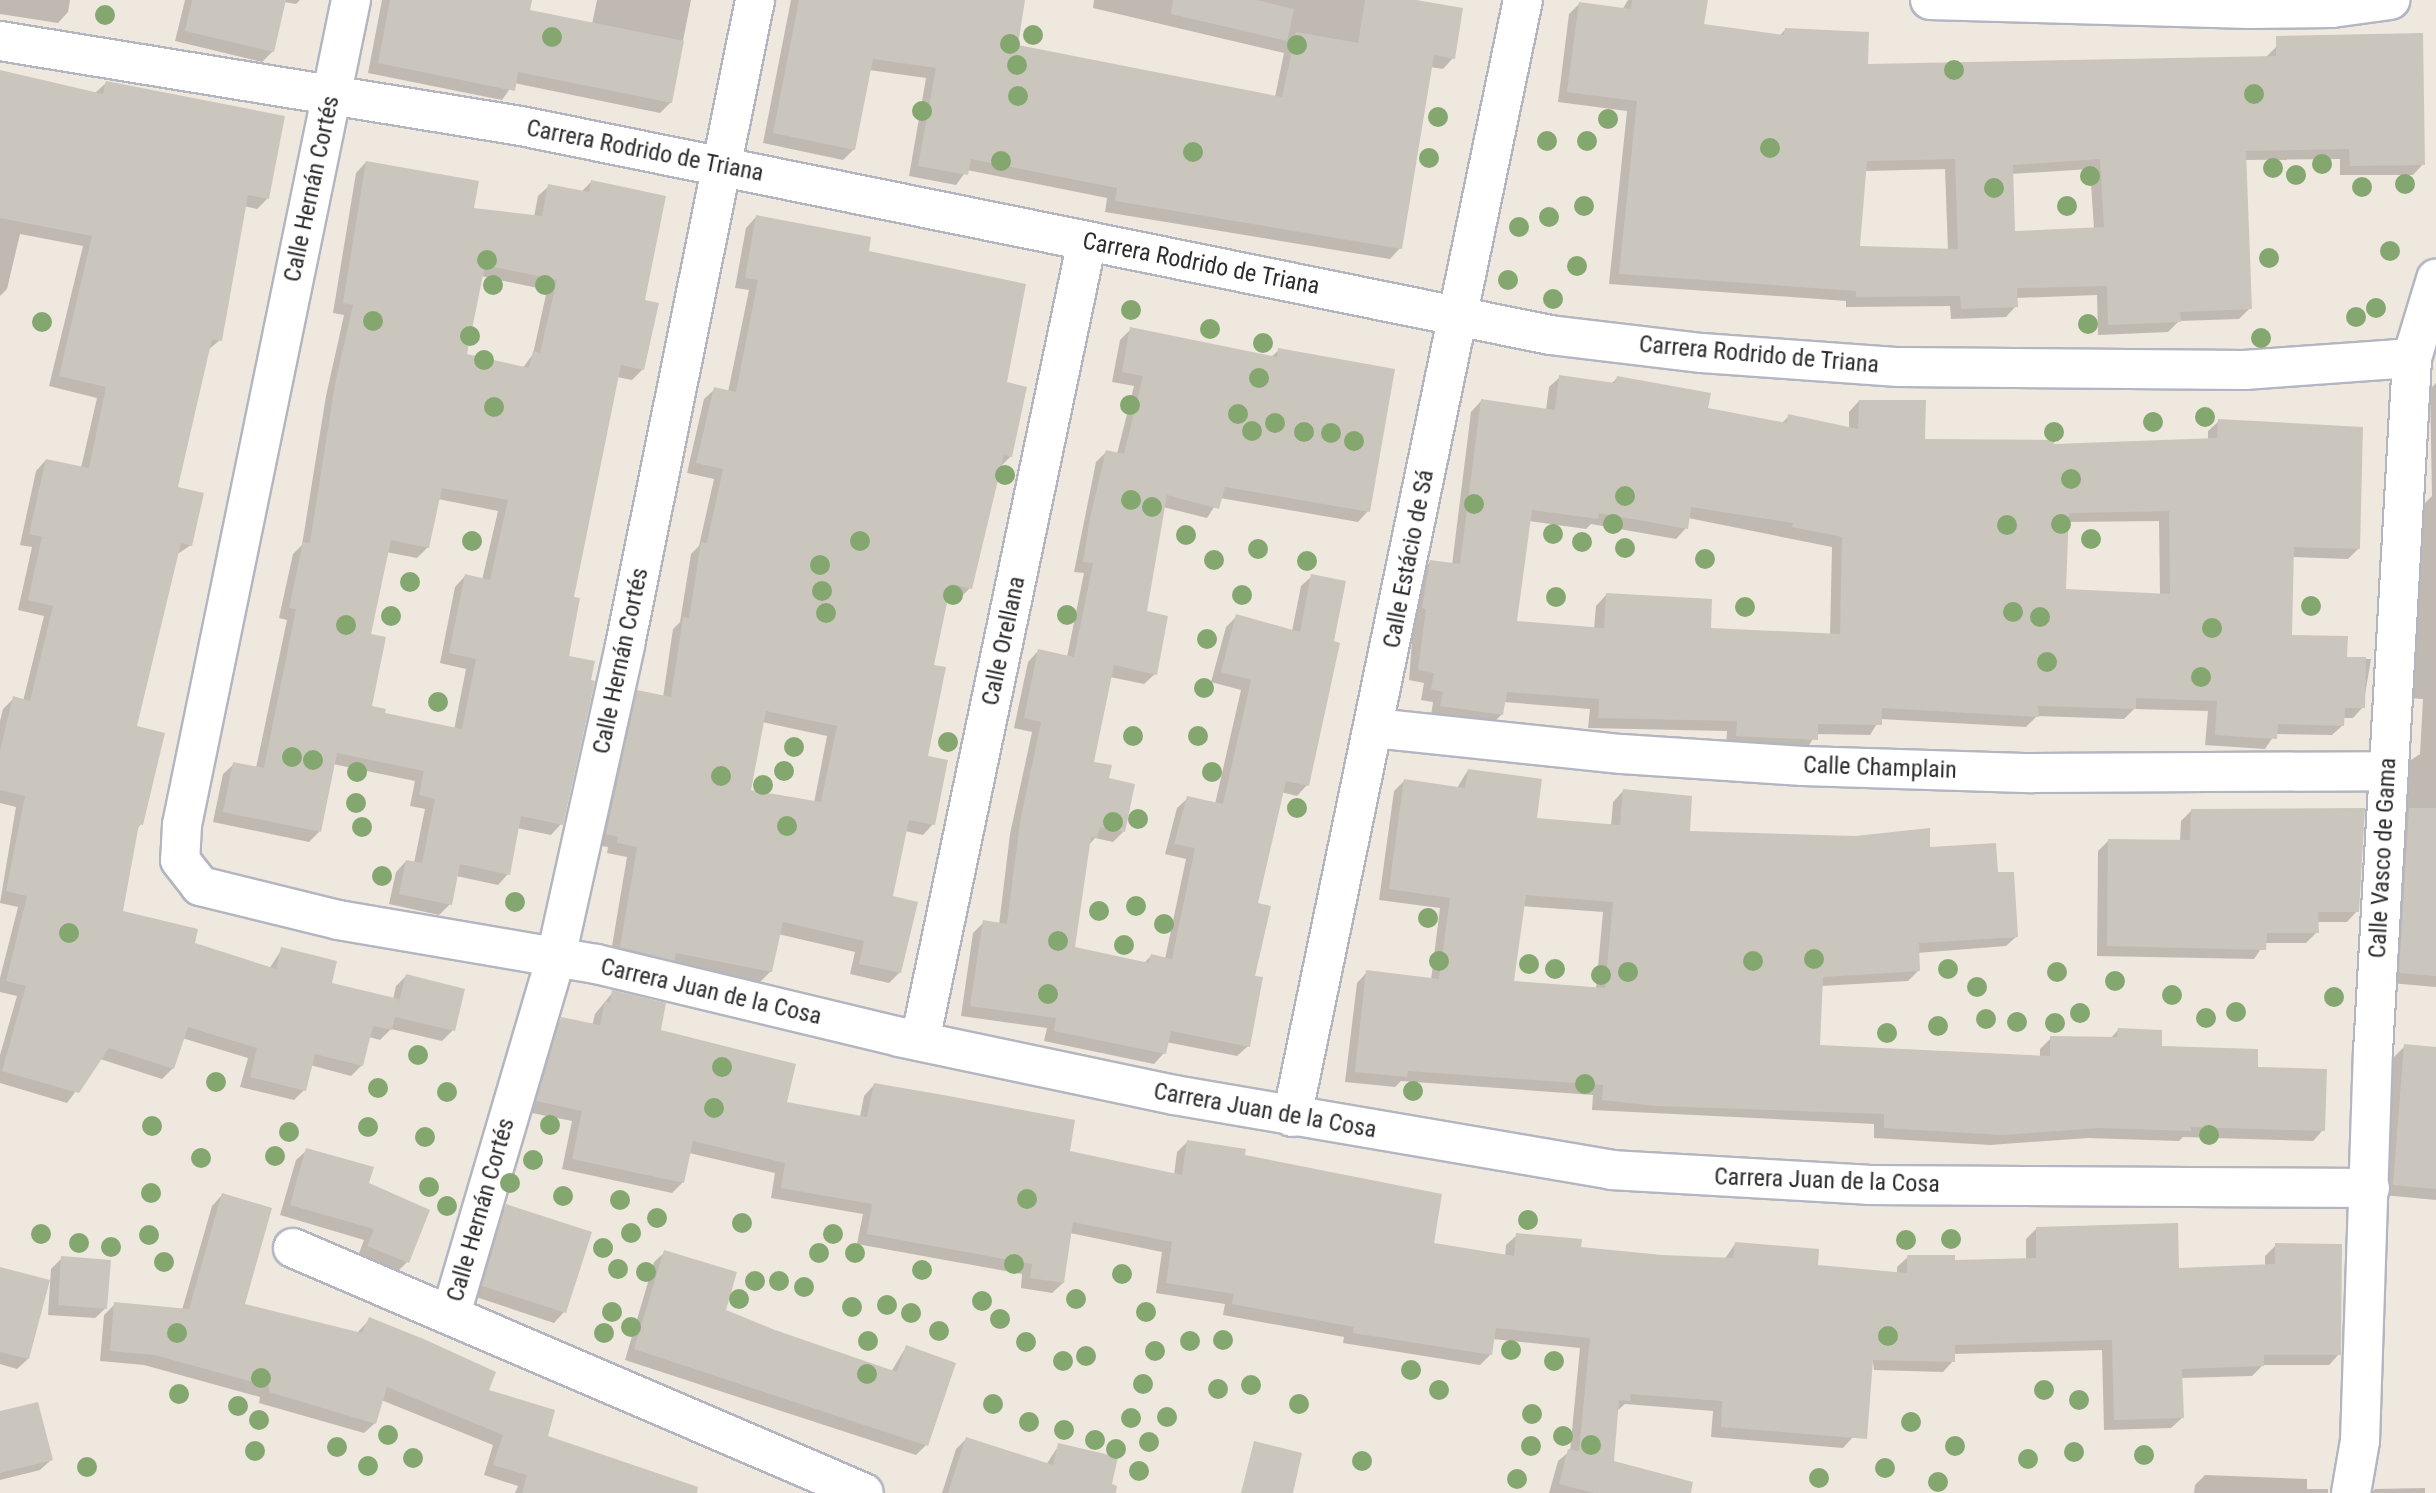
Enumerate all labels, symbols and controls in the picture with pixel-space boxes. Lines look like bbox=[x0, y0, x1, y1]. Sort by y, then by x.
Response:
street label: Calle Hernán Cortés bbox=[278, 93, 346, 285]
street label: Carrera Rodrido de Triana bbox=[524, 114, 766, 188]
street label: Carrera Rodrido de Triana bbox=[1080, 227, 1322, 301]
street label: Carrera Rodrido de Triana bbox=[1638, 330, 1880, 380]
street label: Calle Estácio de Sá bbox=[1378, 467, 1440, 651]
street label: Calle Hernán Cortés bbox=[587, 565, 655, 757]
street label: Calle Orellana bbox=[976, 574, 1032, 708]
street label: Calle Champlain bbox=[1803, 751, 1957, 785]
street label: Calle Vasco de Gama bbox=[2363, 757, 2403, 959]
street label: Carrera Juan de la Cosa bbox=[598, 953, 824, 1031]
street label: Carrera Juan de la Cosa bbox=[1151, 1077, 1379, 1145]
street label: Calle Hernán Cortés bbox=[441, 1115, 521, 1305]
street label: Carrera Juan de la Cosa bbox=[1714, 1163, 1940, 1199]

